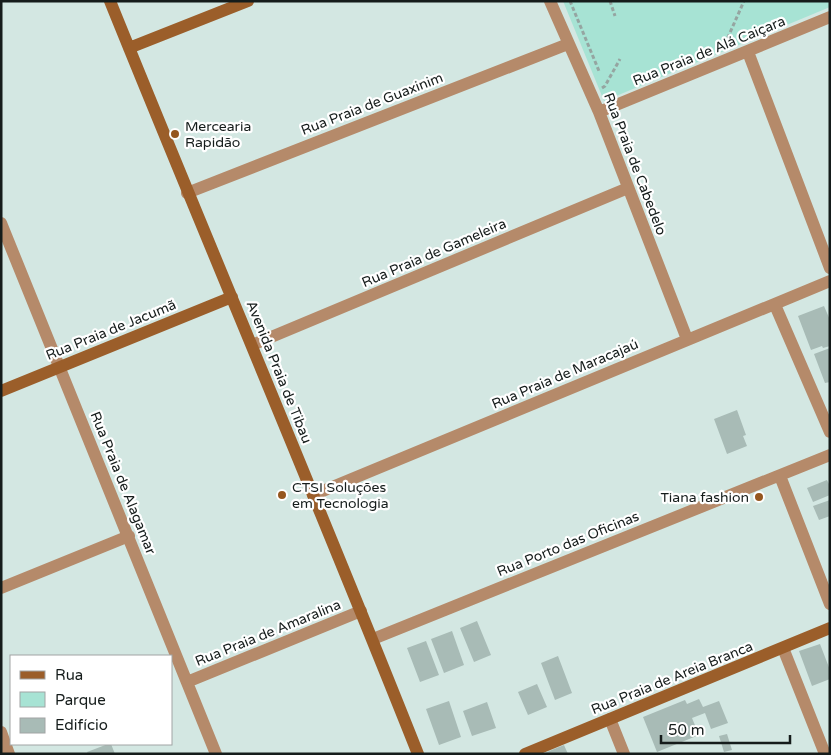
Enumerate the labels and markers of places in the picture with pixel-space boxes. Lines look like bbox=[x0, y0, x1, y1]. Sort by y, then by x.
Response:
place label: Mercearia Rapidão bbox=[185, 118, 251, 151]
marker: Mercearia Rapidão bbox=[169, 128, 181, 140]
place label: CTSI Soluções em Tecnologia bbox=[292, 479, 389, 512]
marker: CTSI Soluções em Tecnologia bbox=[276, 489, 288, 501]
place label: Tiana fashion bbox=[660, 489, 749, 506]
marker: Tiana fashion bbox=[753, 491, 765, 503]

